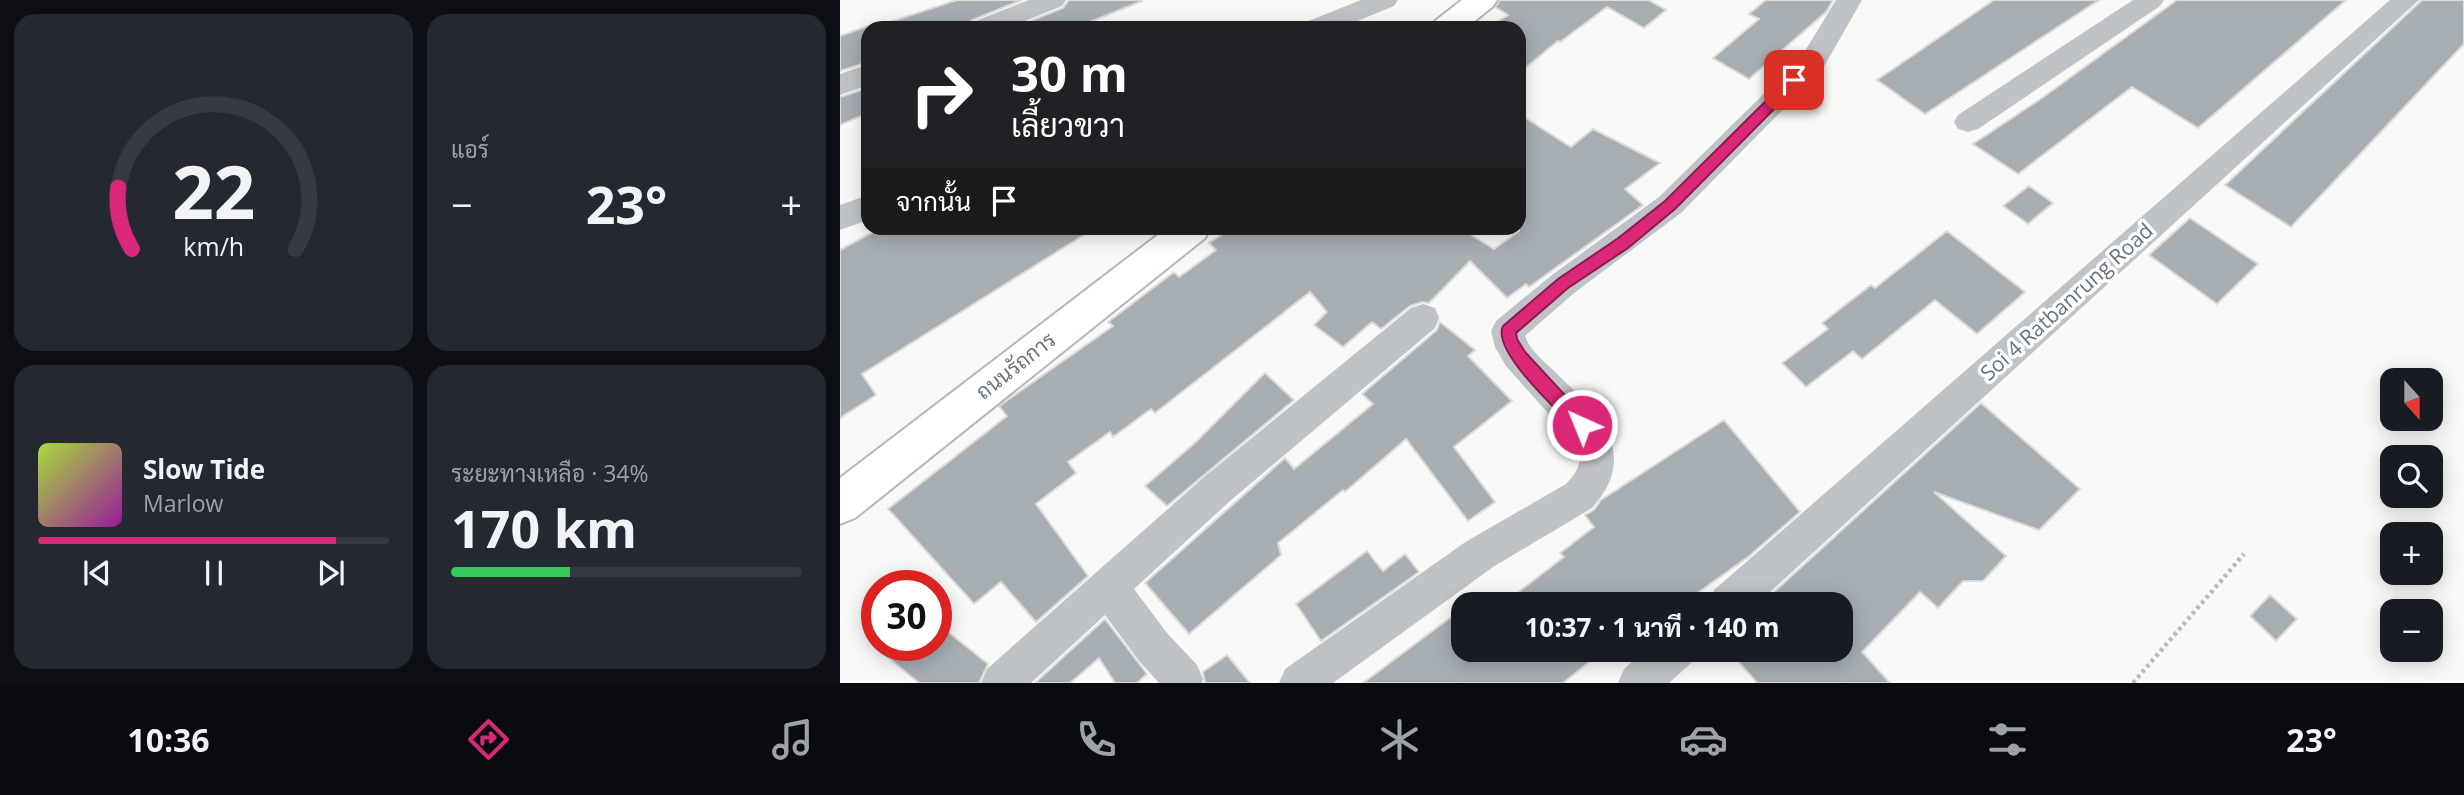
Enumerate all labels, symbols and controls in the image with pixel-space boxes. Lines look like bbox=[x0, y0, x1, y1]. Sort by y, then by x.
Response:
text: 30 m bbox=[1011, 40, 1128, 106]
icon: right bbox=[896, 49, 987, 140]
pin bbox=[1764, 50, 1824, 110]
icon: arrive bbox=[1775, 61, 1813, 99]
text: เลี้ยวขวา bbox=[1011, 103, 1125, 146]
text: แอร์ bbox=[451, 133, 489, 165]
text: 22 bbox=[172, 141, 255, 240]
text: 23° bbox=[586, 168, 667, 239]
text: − bbox=[451, 178, 473, 230]
text: + bbox=[780, 178, 802, 230]
icon: arrive bbox=[985, 182, 1023, 220]
text: จากนั้น bbox=[896, 183, 971, 219]
street label: Soi 4 Ratbanrung Road bbox=[1974, 216, 2159, 386]
text: km/h bbox=[183, 228, 244, 262]
street label: ถนนรัถการ bbox=[970, 325, 1061, 405]
north arrow bbox=[2380, 368, 2443, 430]
map controls bbox=[2380, 368, 2443, 662]
position arrow bbox=[1545, 388, 1619, 462]
button: search bbox=[2380, 445, 2443, 508]
text: Slow Tide bbox=[143, 451, 265, 487]
text: ระยะทางเหลือ · 34% bbox=[451, 457, 648, 489]
text: Marlow bbox=[143, 487, 223, 519]
text: 170 km bbox=[451, 492, 637, 563]
button: + bbox=[2380, 522, 2443, 585]
icon: previous bbox=[78, 554, 116, 592]
icon: pause bbox=[195, 554, 233, 592]
icon: next bbox=[312, 554, 350, 592]
speed limit sign: 30 bbox=[861, 570, 952, 661]
button: − bbox=[2380, 599, 2443, 662]
text: 10:37 · 1 นาที · 140 m bbox=[1524, 609, 1780, 645]
icon: directions bbox=[464, 715, 513, 764]
icon: music bbox=[768, 715, 817, 764]
icon: phone bbox=[1072, 715, 1121, 764]
icon: climate bbox=[1375, 715, 1424, 764]
icon: car bbox=[1679, 715, 1728, 764]
icon: filters bbox=[1983, 715, 2032, 764]
text: 10:36 bbox=[127, 718, 210, 761]
text: 23° bbox=[2286, 718, 2337, 761]

